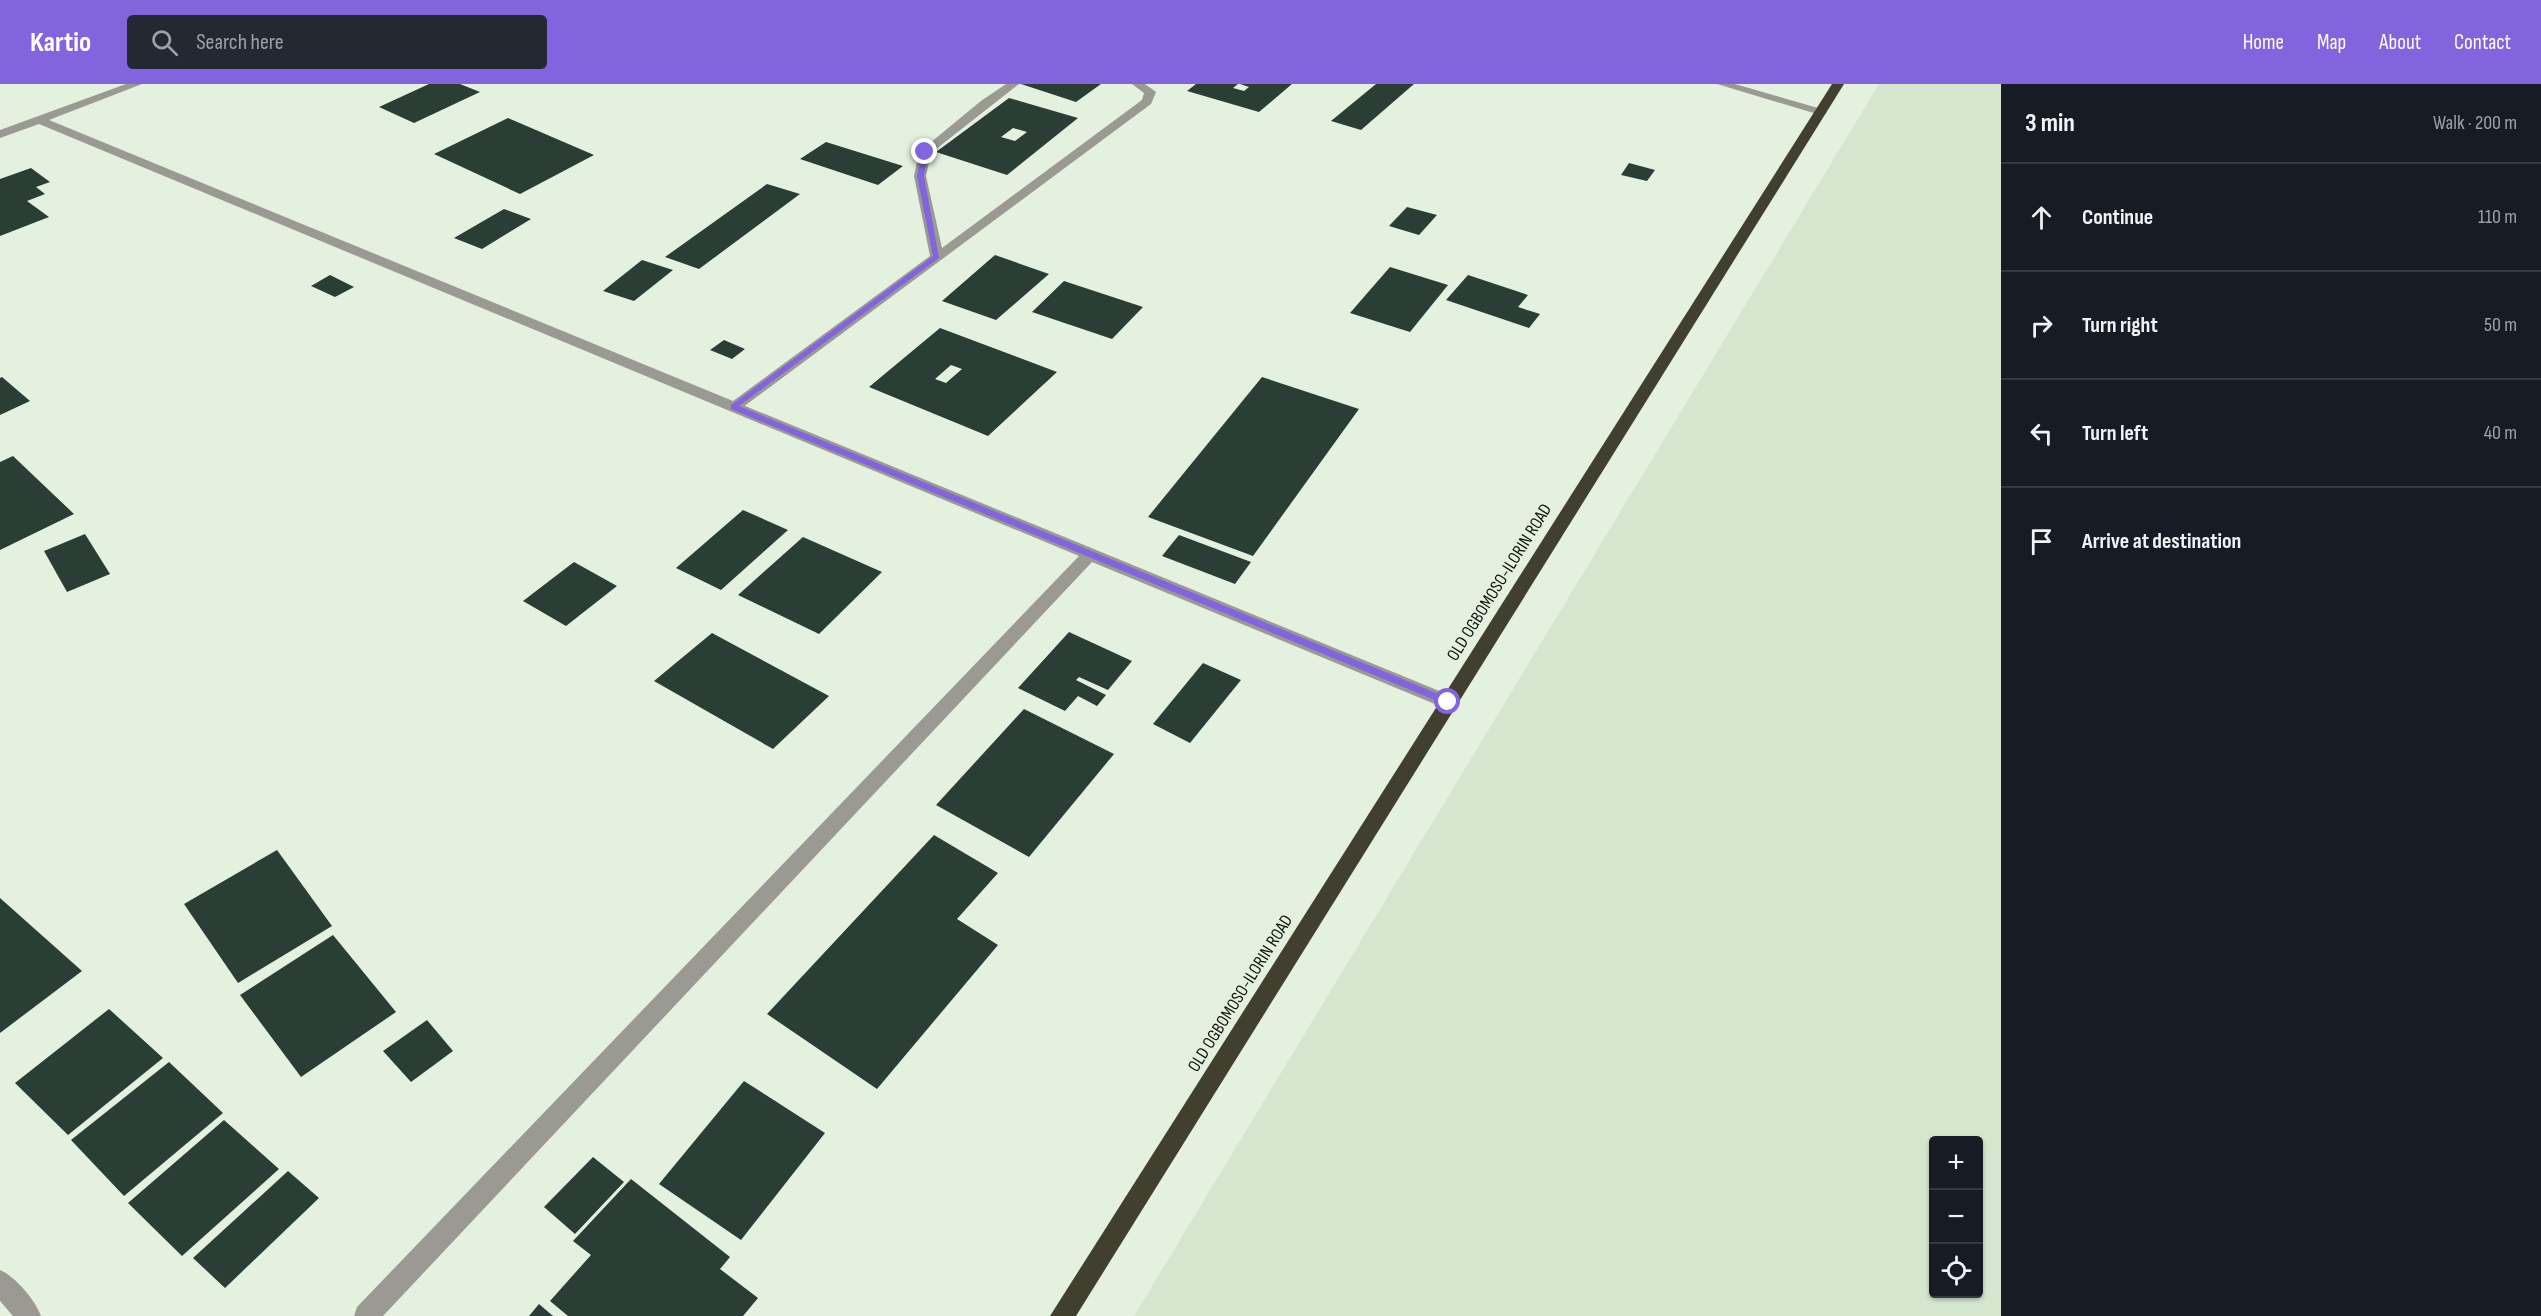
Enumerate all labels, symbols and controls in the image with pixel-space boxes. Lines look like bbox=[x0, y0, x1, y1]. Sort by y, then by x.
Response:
search box bbox=[127, 15, 547, 69]
text: Kartio bbox=[30, 26, 91, 59]
icon: search bbox=[148, 26, 181, 59]
text: Search here bbox=[196, 29, 284, 56]
text: Home bbox=[2243, 30, 2284, 55]
text: Map bbox=[2317, 30, 2346, 55]
text: About bbox=[2379, 30, 2421, 55]
text: Contact bbox=[2454, 30, 2511, 55]
text: 3 min bbox=[2025, 108, 2075, 139]
text: Walk · 200 m bbox=[2433, 111, 2517, 135]
route end bbox=[911, 138, 937, 164]
icon: ahead bbox=[2025, 201, 2058, 234]
text: Continue bbox=[2082, 204, 2153, 231]
text: 110 m bbox=[2478, 205, 2517, 229]
icon: right bbox=[2025, 309, 2058, 342]
text: Turn right bbox=[2082, 312, 2158, 339]
text: 50 m bbox=[2484, 313, 2517, 337]
icon: left bbox=[2025, 417, 2058, 450]
text: Turn left bbox=[2082, 420, 2148, 447]
text: 40 m bbox=[2484, 421, 2517, 445]
street label: OLD OGBOMOSO-ILORIN ROAD bbox=[1443, 500, 1556, 665]
icon: arrive bbox=[2025, 525, 2058, 558]
text: Arrive at destination bbox=[2082, 528, 2241, 555]
route start bbox=[1434, 688, 1460, 714]
street label: OLD OGBOMOSO-ILORIN ROAD bbox=[1184, 911, 1297, 1076]
map controls bbox=[1929, 1136, 1983, 1298]
button: + bbox=[1929, 1136, 1983, 1190]
button: − bbox=[1929, 1190, 1983, 1244]
button: locate bbox=[1929, 1244, 1983, 1298]

